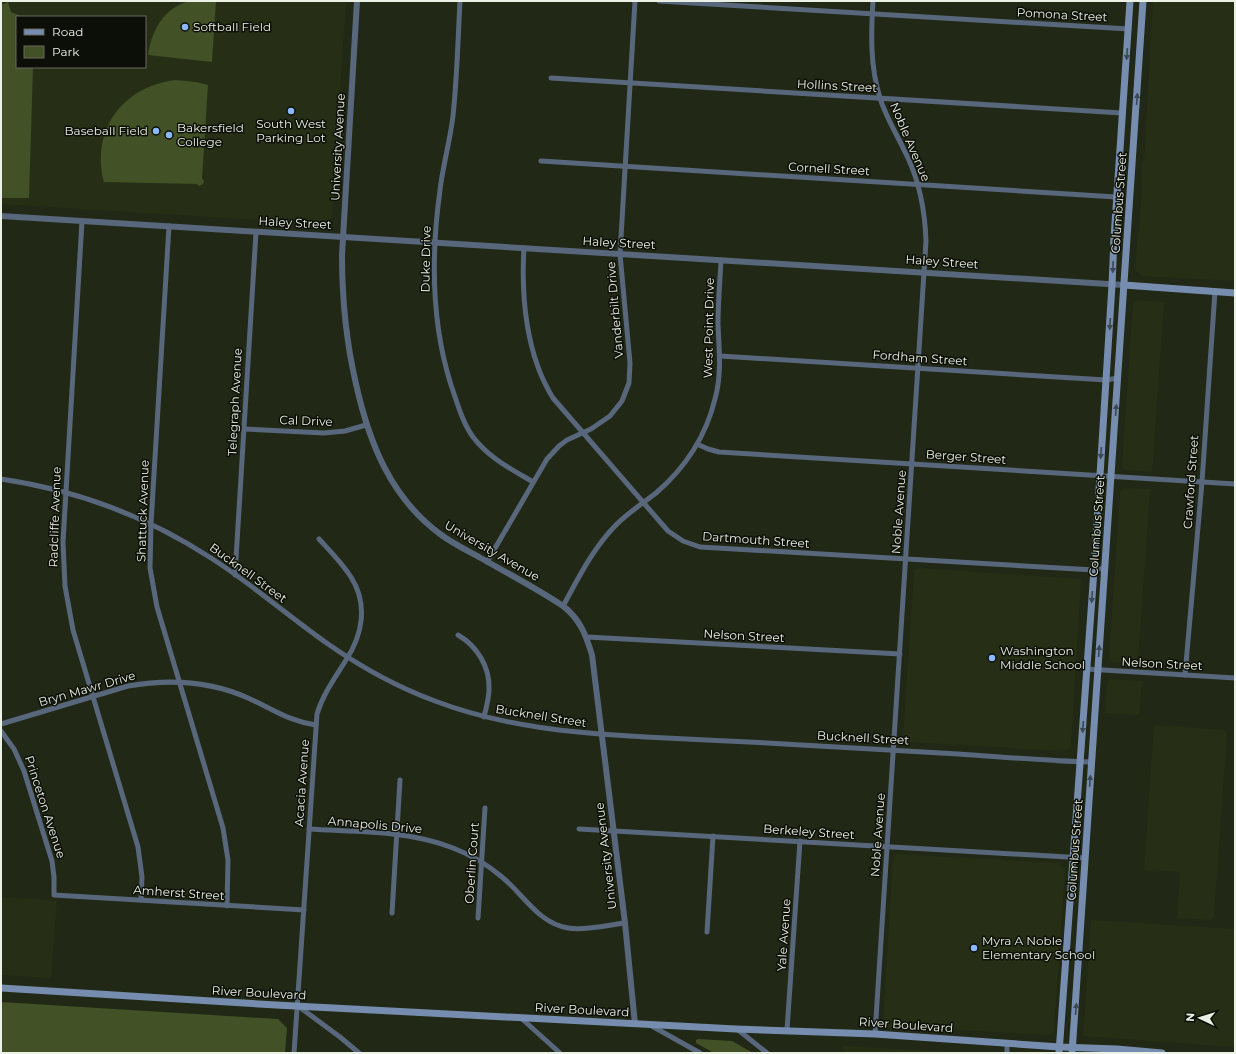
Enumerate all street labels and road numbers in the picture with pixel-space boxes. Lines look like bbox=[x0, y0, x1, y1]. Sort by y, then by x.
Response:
street label: Pomona Street bbox=[1016, 5, 1108, 24]
street label: Hollins Street bbox=[797, 76, 878, 95]
street label: University Avenue bbox=[327, 93, 348, 201]
street label: Noble Avenue bbox=[887, 100, 934, 184]
street label: Columbus Street bbox=[1107, 152, 1130, 254]
street label: Cornell Street bbox=[788, 159, 870, 178]
street label: Haley Street bbox=[258, 213, 332, 232]
street label: Duke Drive bbox=[417, 225, 434, 292]
street label: Haley Street bbox=[582, 233, 656, 252]
street label: Haley Street bbox=[905, 251, 979, 272]
street label: Vanderbilt Drive bbox=[603, 261, 626, 359]
street label: West Point Drive bbox=[700, 278, 717, 378]
street label: Fordham Street bbox=[872, 347, 968, 368]
street label: Telegraph Avenue bbox=[224, 348, 245, 456]
street label: Cal Drive bbox=[279, 412, 333, 429]
street label: Crawford Street bbox=[1180, 434, 1201, 529]
street label: Berger Street bbox=[925, 446, 1007, 467]
street label: Shattuck Avenue bbox=[133, 460, 152, 562]
street label: Radcliffe Avenue bbox=[45, 466, 64, 568]
street label: Noble Avenue bbox=[888, 469, 909, 555]
street label: Columbus Street bbox=[1085, 475, 1108, 577]
street label: University Avenue bbox=[442, 517, 543, 584]
street label: Dartmouth Street bbox=[702, 528, 810, 551]
street label: Bucknell Street bbox=[207, 539, 290, 606]
street label: Nelson Street bbox=[703, 626, 785, 645]
street label: Nelson Street bbox=[1121, 654, 1203, 673]
street label: Bryn Mawr Drive bbox=[37, 668, 137, 709]
street label: Bucknell Street bbox=[494, 701, 588, 730]
street label: Bucknell Street bbox=[817, 728, 910, 747]
street label: Acacia Avenue bbox=[291, 739, 312, 827]
street label: Princeton Avenue bbox=[22, 754, 69, 860]
street label: Noble Avenue bbox=[867, 792, 888, 878]
street label: Columbus Street bbox=[1063, 799, 1086, 901]
street label: University Avenue bbox=[592, 802, 620, 910]
street label: Annapolis Drive bbox=[327, 813, 423, 836]
street label: Berkeley Street bbox=[763, 821, 855, 842]
street label: Oberlin Court bbox=[461, 822, 482, 904]
street label: Amherst Street bbox=[133, 882, 225, 903]
street label: Yale Avenue bbox=[773, 898, 794, 972]
street label: River Boulevard bbox=[211, 983, 307, 1002]
street label: River Boulevard bbox=[534, 1000, 630, 1019]
street label: River Boulevard bbox=[858, 1014, 954, 1035]

